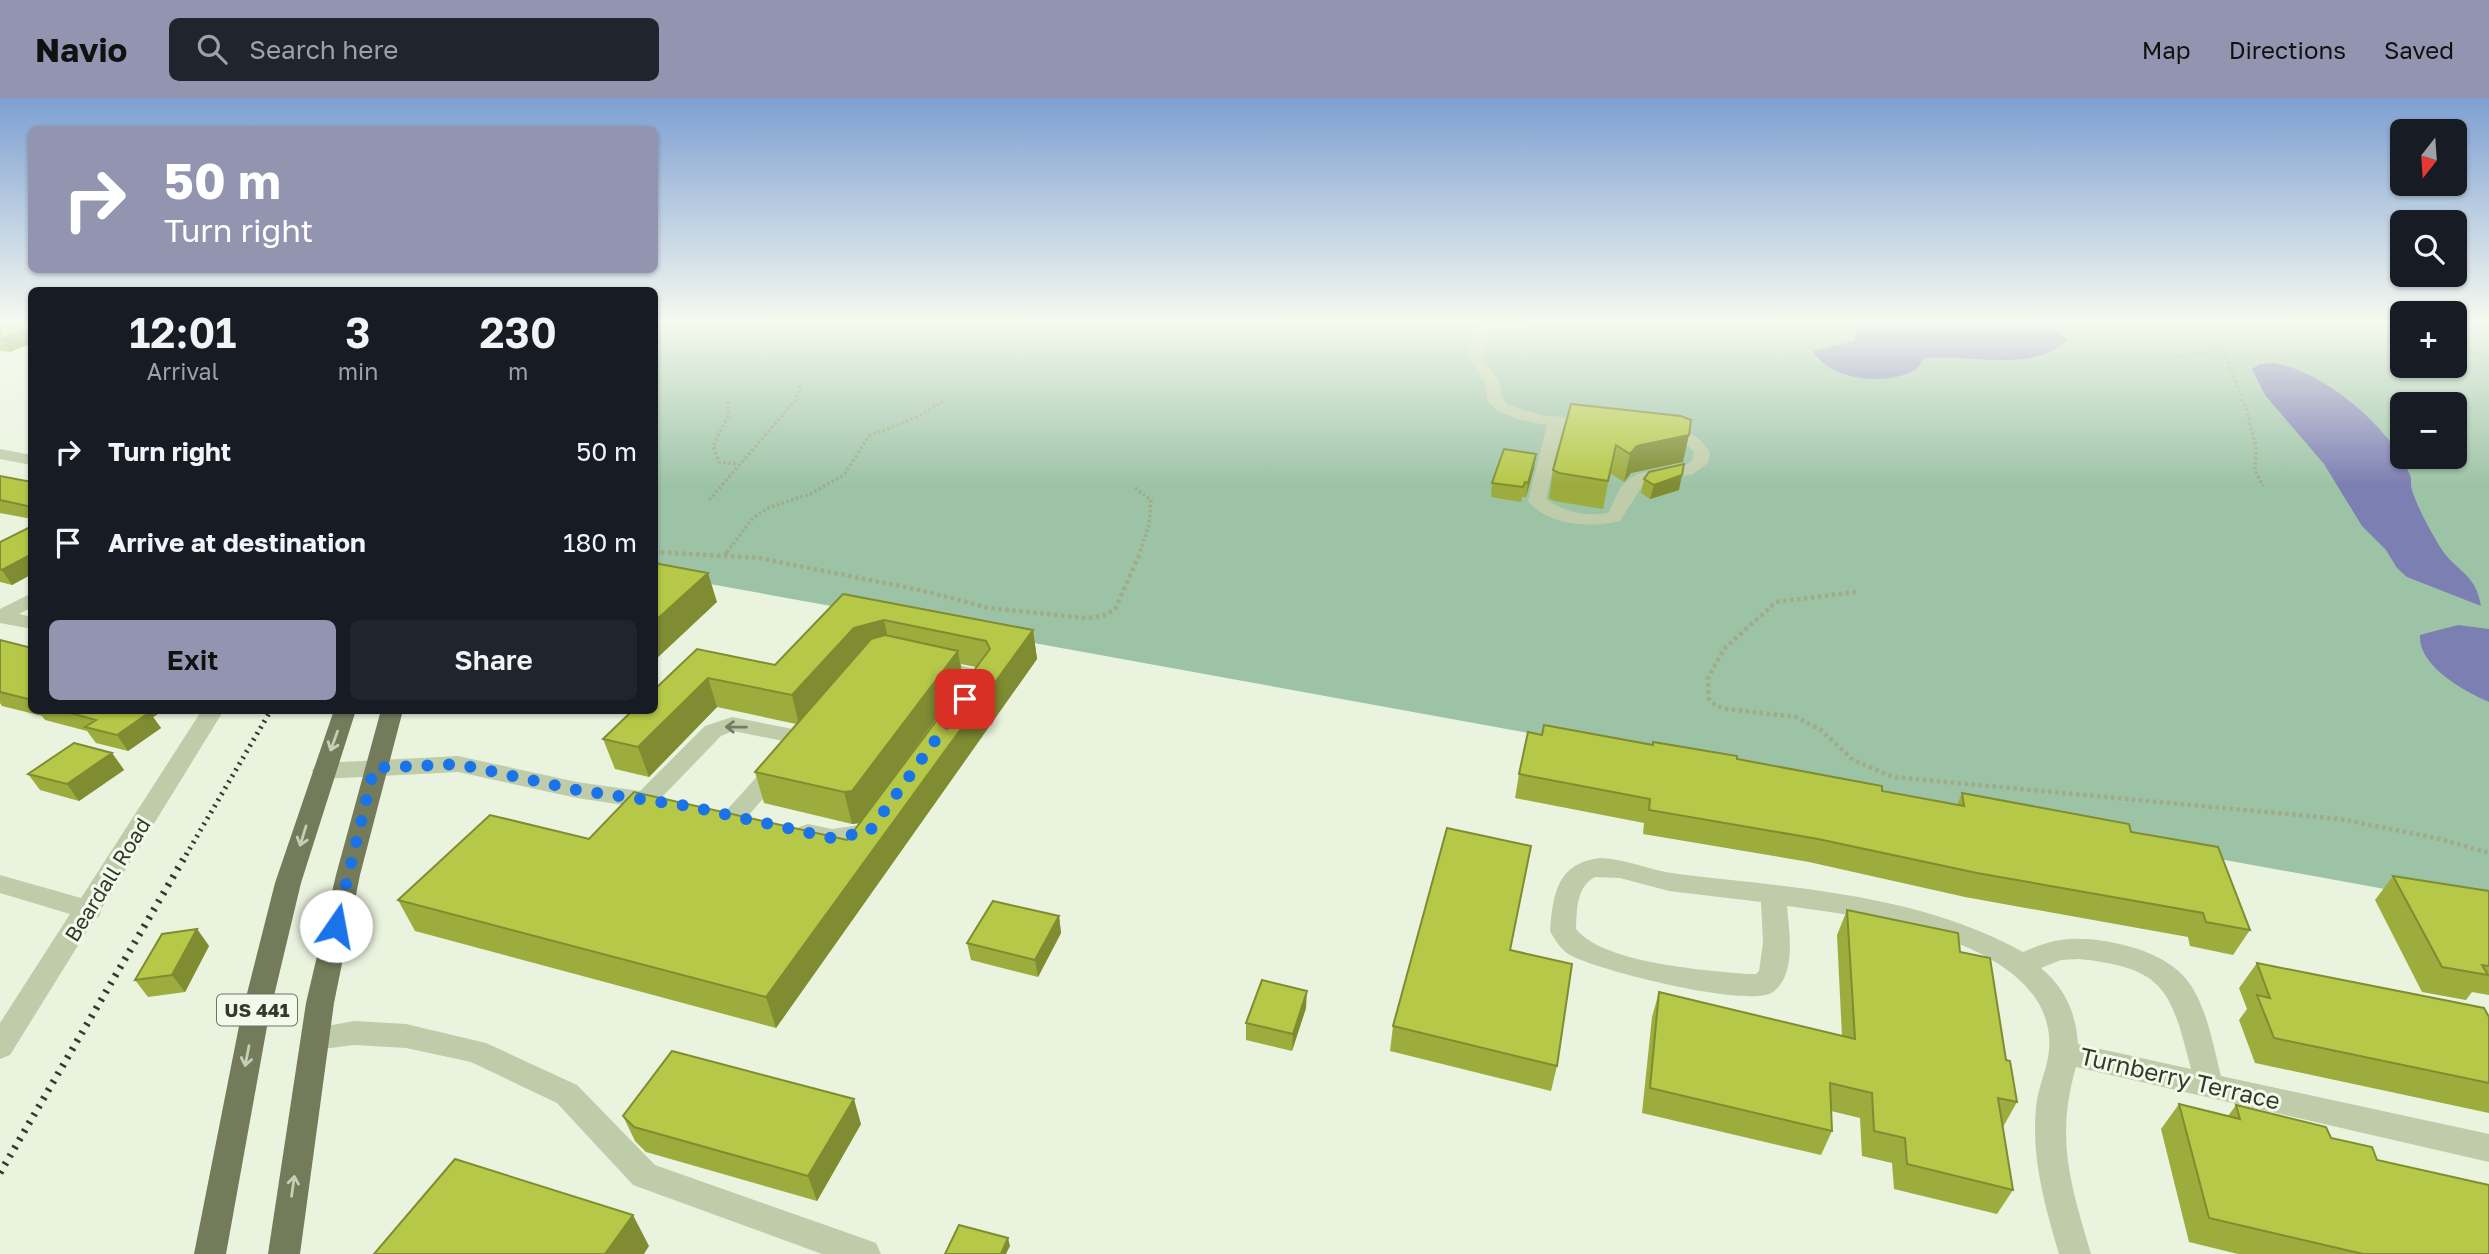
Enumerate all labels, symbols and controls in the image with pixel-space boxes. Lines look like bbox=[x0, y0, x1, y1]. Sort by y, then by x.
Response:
search box bbox=[169, 18, 659, 81]
text: Navio bbox=[35, 30, 127, 69]
icon: search bbox=[193, 30, 231, 68]
text: Search here bbox=[249, 34, 398, 65]
text: Map bbox=[2142, 35, 2191, 64]
text: Directions bbox=[2229, 35, 2346, 64]
text: Saved bbox=[2384, 35, 2454, 64]
north arrow bbox=[2390, 119, 2468, 196]
map controls bbox=[2390, 119, 2467, 469]
text: 50 m bbox=[164, 151, 281, 210]
icon: right bbox=[49, 154, 140, 245]
button: search bbox=[2390, 210, 2467, 287]
text: Turn right bbox=[164, 211, 313, 249]
button: + bbox=[2390, 301, 2467, 378]
text: 12:01 bbox=[129, 307, 237, 357]
text: 3 bbox=[345, 307, 371, 357]
text: 230 bbox=[479, 307, 557, 357]
text: Arrival bbox=[147, 357, 219, 385]
text: min bbox=[338, 357, 378, 385]
text: m bbox=[508, 357, 528, 385]
button: − bbox=[2390, 392, 2467, 469]
icon: right bbox=[49, 433, 87, 471]
text: Turn right bbox=[108, 436, 231, 467]
text: 50 m bbox=[576, 436, 637, 467]
icon: arrive bbox=[49, 524, 87, 562]
text: Arrive at destination bbox=[108, 527, 366, 558]
text: 180 m bbox=[563, 527, 637, 558]
button: Exit bbox=[49, 620, 336, 700]
button: Share bbox=[350, 620, 637, 700]
pin bbox=[935, 669, 995, 729]
icon: arrive bbox=[946, 680, 984, 718]
one-way arrow bbox=[725, 720, 748, 734]
one-way arrow bbox=[327, 729, 339, 751]
street label: Beardall Road bbox=[59, 813, 156, 946]
one-way arrow bbox=[295, 825, 308, 847]
position arrow bbox=[299, 889, 373, 963]
road number: US 441 bbox=[217, 994, 297, 1026]
street label: Turnberry Terrace bbox=[2077, 1040, 2283, 1115]
one-way arrow bbox=[240, 1045, 253, 1067]
one-way arrow bbox=[287, 1176, 300, 1198]

